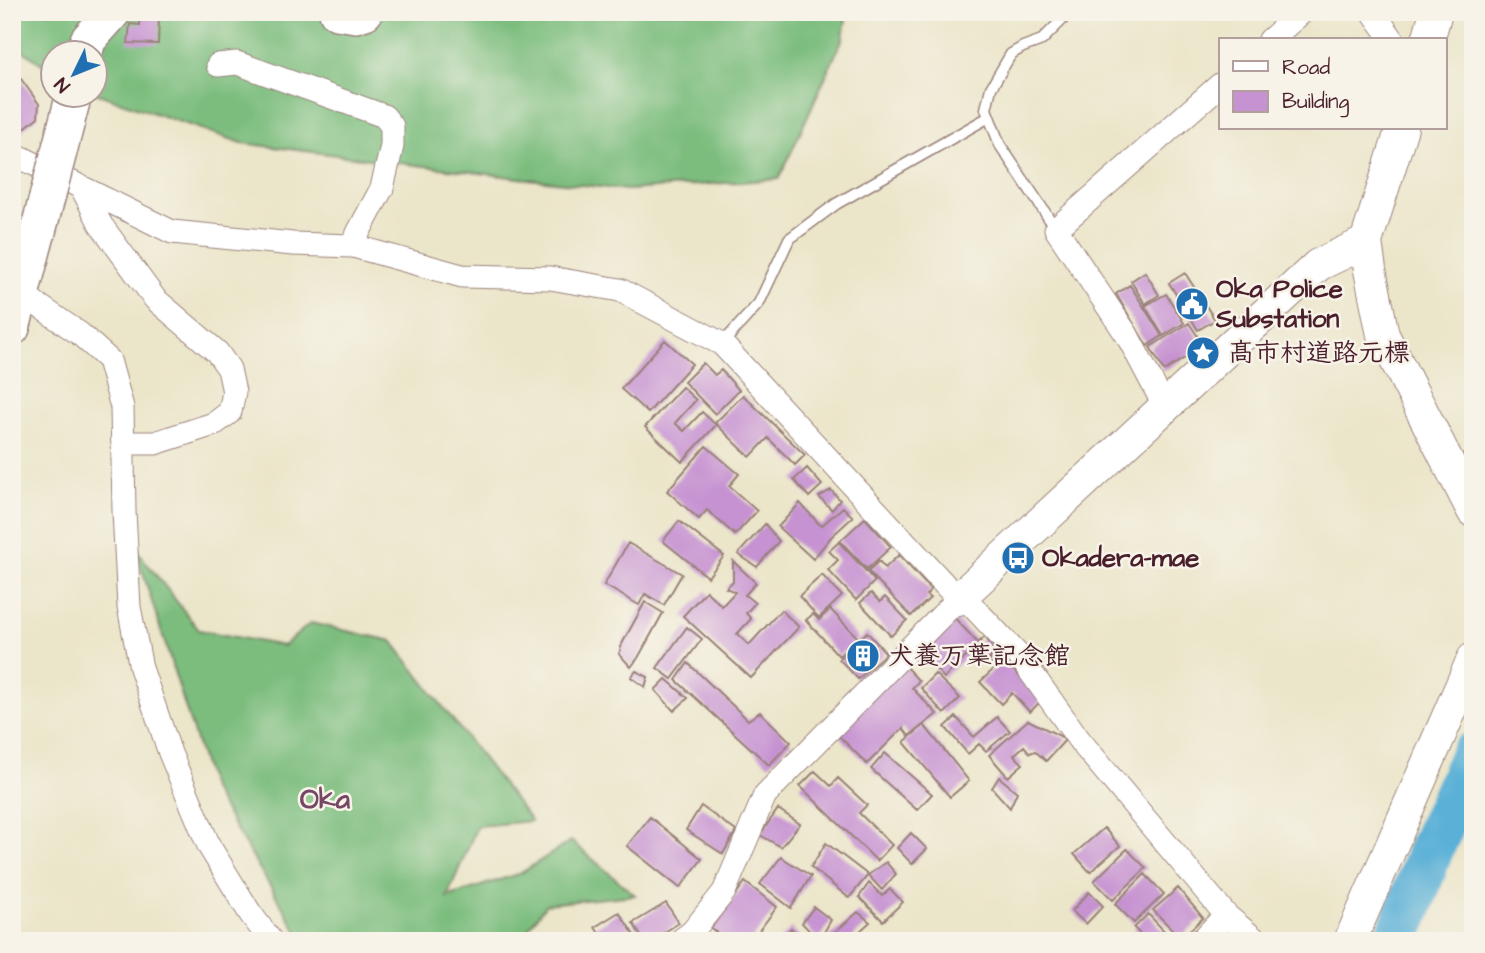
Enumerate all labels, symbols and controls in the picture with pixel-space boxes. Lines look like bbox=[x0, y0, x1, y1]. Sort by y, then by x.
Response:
north arrow bbox=[38, 38, 108, 108]
legend bbox=[1219, 38, 1446, 130]
text: Road bbox=[1282, 53, 1330, 82]
text: N bbox=[49, 71, 77, 98]
text: Building bbox=[1282, 87, 1350, 118]
place label: Oka Police Substation bbox=[1215, 271, 1343, 337]
public building icon: Oka Police Substation bbox=[1173, 285, 1211, 323]
place icon: 髙市村道路元標 bbox=[1184, 334, 1222, 372]
place label: 髙市村道路元標 bbox=[1228, 335, 1410, 371]
bus stop icon: Okadera-mae bbox=[999, 539, 1037, 577]
place label: Okadera-mae bbox=[1042, 540, 1199, 576]
building icon: 犬養万葉記念館 bbox=[844, 637, 882, 675]
place label: 犬養万葉記念館 bbox=[888, 638, 1070, 674]
district label: Oka bbox=[300, 780, 351, 819]

